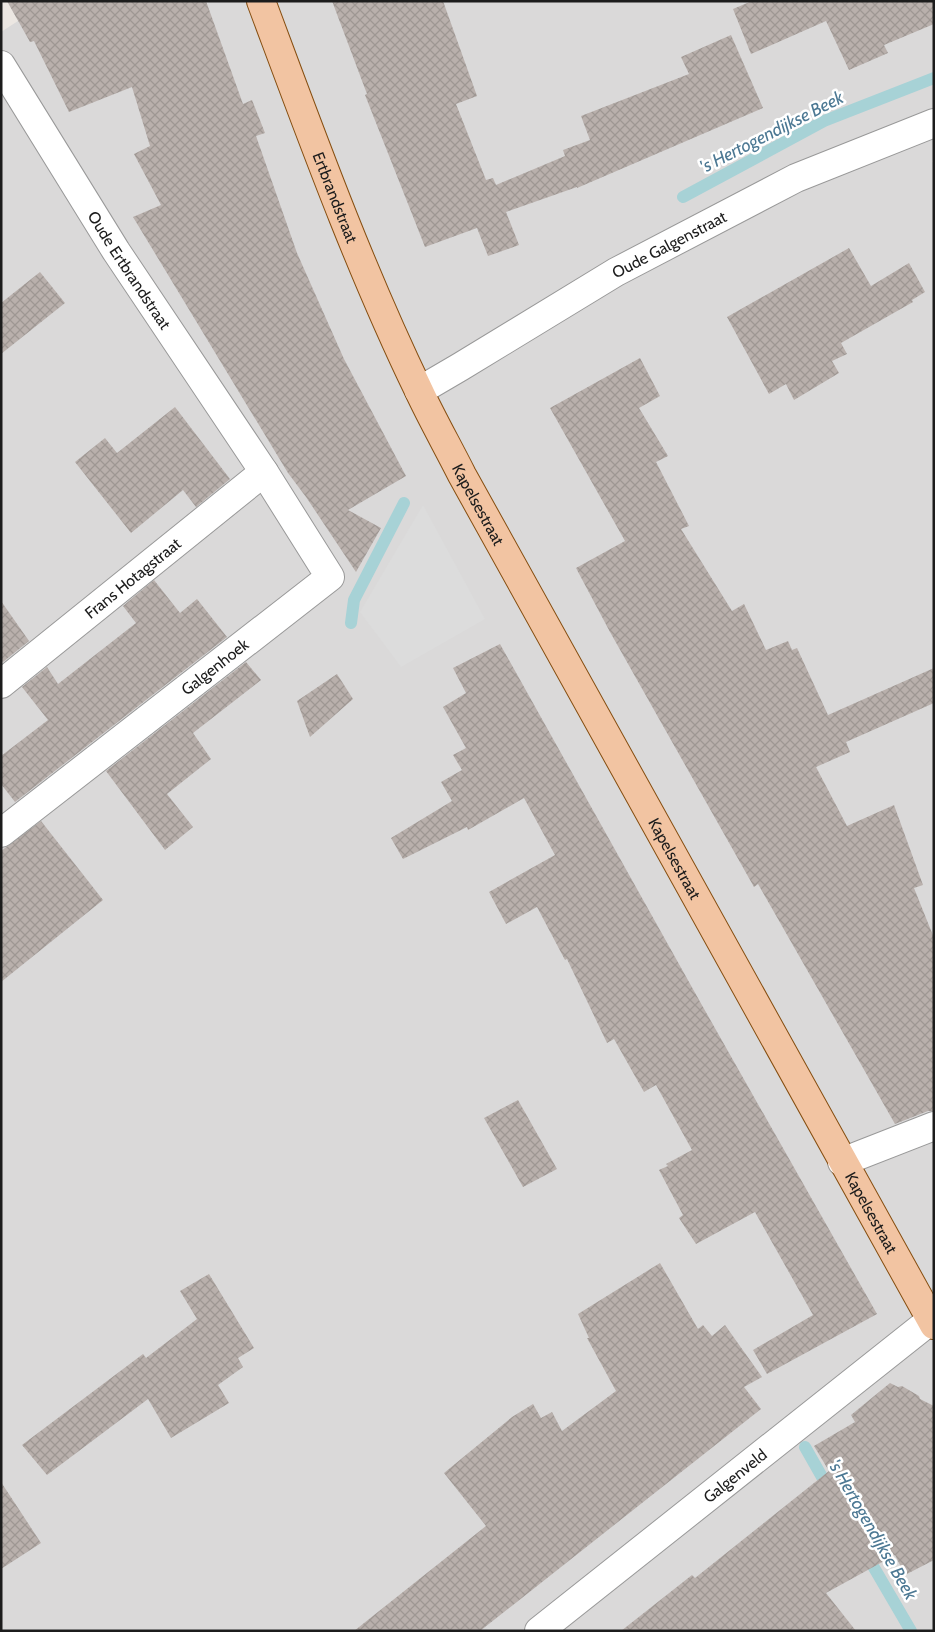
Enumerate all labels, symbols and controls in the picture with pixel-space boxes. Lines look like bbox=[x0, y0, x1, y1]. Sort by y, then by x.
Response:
water label: 's Hertogendijkse Beek bbox=[697, 86, 848, 178]
street label: Ertbrandstraat bbox=[309, 149, 362, 246]
street label: Oude Galgenstraat bbox=[609, 206, 730, 282]
street label: Oude Ertbrandstraat bbox=[84, 207, 175, 333]
street label: Kapelsestraat bbox=[448, 461, 509, 549]
street label: Frans Hotagstraat bbox=[81, 533, 185, 622]
street label: Galgenhoek bbox=[178, 634, 253, 699]
street label: Kapelsestraat bbox=[645, 815, 705, 903]
street label: Kapelsestraat bbox=[841, 1169, 902, 1257]
street label: Galgenveld bbox=[699, 1445, 770, 1507]
water label: 's Hertogendijkse Beek bbox=[824, 1456, 923, 1605]

